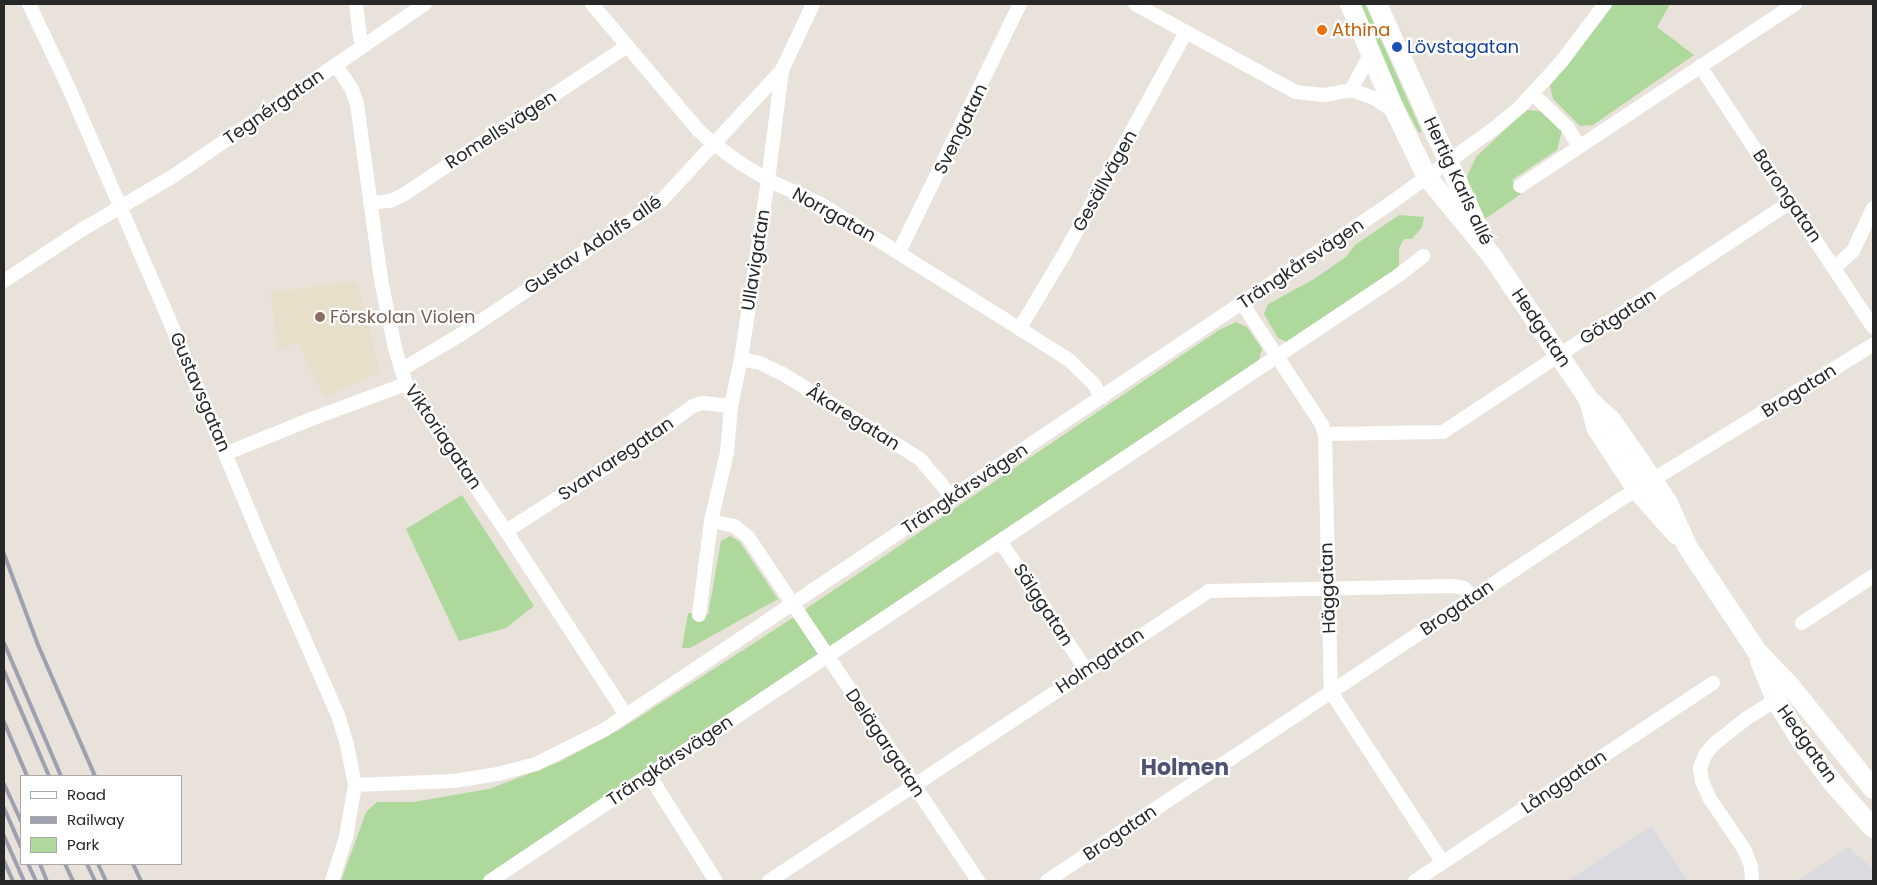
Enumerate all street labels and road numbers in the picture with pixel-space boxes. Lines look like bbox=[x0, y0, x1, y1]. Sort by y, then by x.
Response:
street label: Tegnérgatan bbox=[220, 65, 328, 149]
street label: Svengatan bbox=[930, 80, 992, 178]
street label: Romellsvägen bbox=[442, 86, 560, 174]
street label: Hertig Karls allé bbox=[1419, 114, 1497, 248]
street label: Gesällvägen bbox=[1068, 126, 1142, 236]
street label: Barongatan bbox=[1748, 145, 1826, 247]
street label: Norrgatan bbox=[788, 183, 880, 247]
street label: Gustav Adolfs allé bbox=[520, 191, 666, 299]
street label: Ullavigatan bbox=[737, 208, 775, 312]
street label: Trängkårsvägen bbox=[1234, 214, 1368, 314]
street label: Götgatan bbox=[1576, 284, 1660, 350]
street label: Hedgatan bbox=[1507, 285, 1575, 371]
street label: Gustavsgatan bbox=[165, 329, 235, 455]
street label: Brogatan bbox=[1758, 360, 1840, 422]
street label: Viktoriagatan bbox=[400, 380, 486, 494]
street label: Åkaregatan bbox=[802, 381, 904, 455]
street label: Svarvaregatan bbox=[554, 413, 678, 505]
street label: Trängkårsvägen bbox=[898, 439, 1032, 539]
street label: Häggatan bbox=[1316, 542, 1340, 634]
street label: Sälggatan bbox=[1008, 560, 1078, 650]
street label: Brogatan bbox=[1416, 576, 1498, 640]
street label: Holmgatan bbox=[1052, 624, 1148, 698]
street label: Delägargatan bbox=[841, 685, 929, 801]
street label: Hedgatan bbox=[1772, 701, 1842, 787]
street label: Trängkårsvägen bbox=[603, 711, 737, 811]
street label: Långgatan bbox=[1517, 746, 1611, 818]
street label: Brogatan bbox=[1079, 801, 1161, 865]

